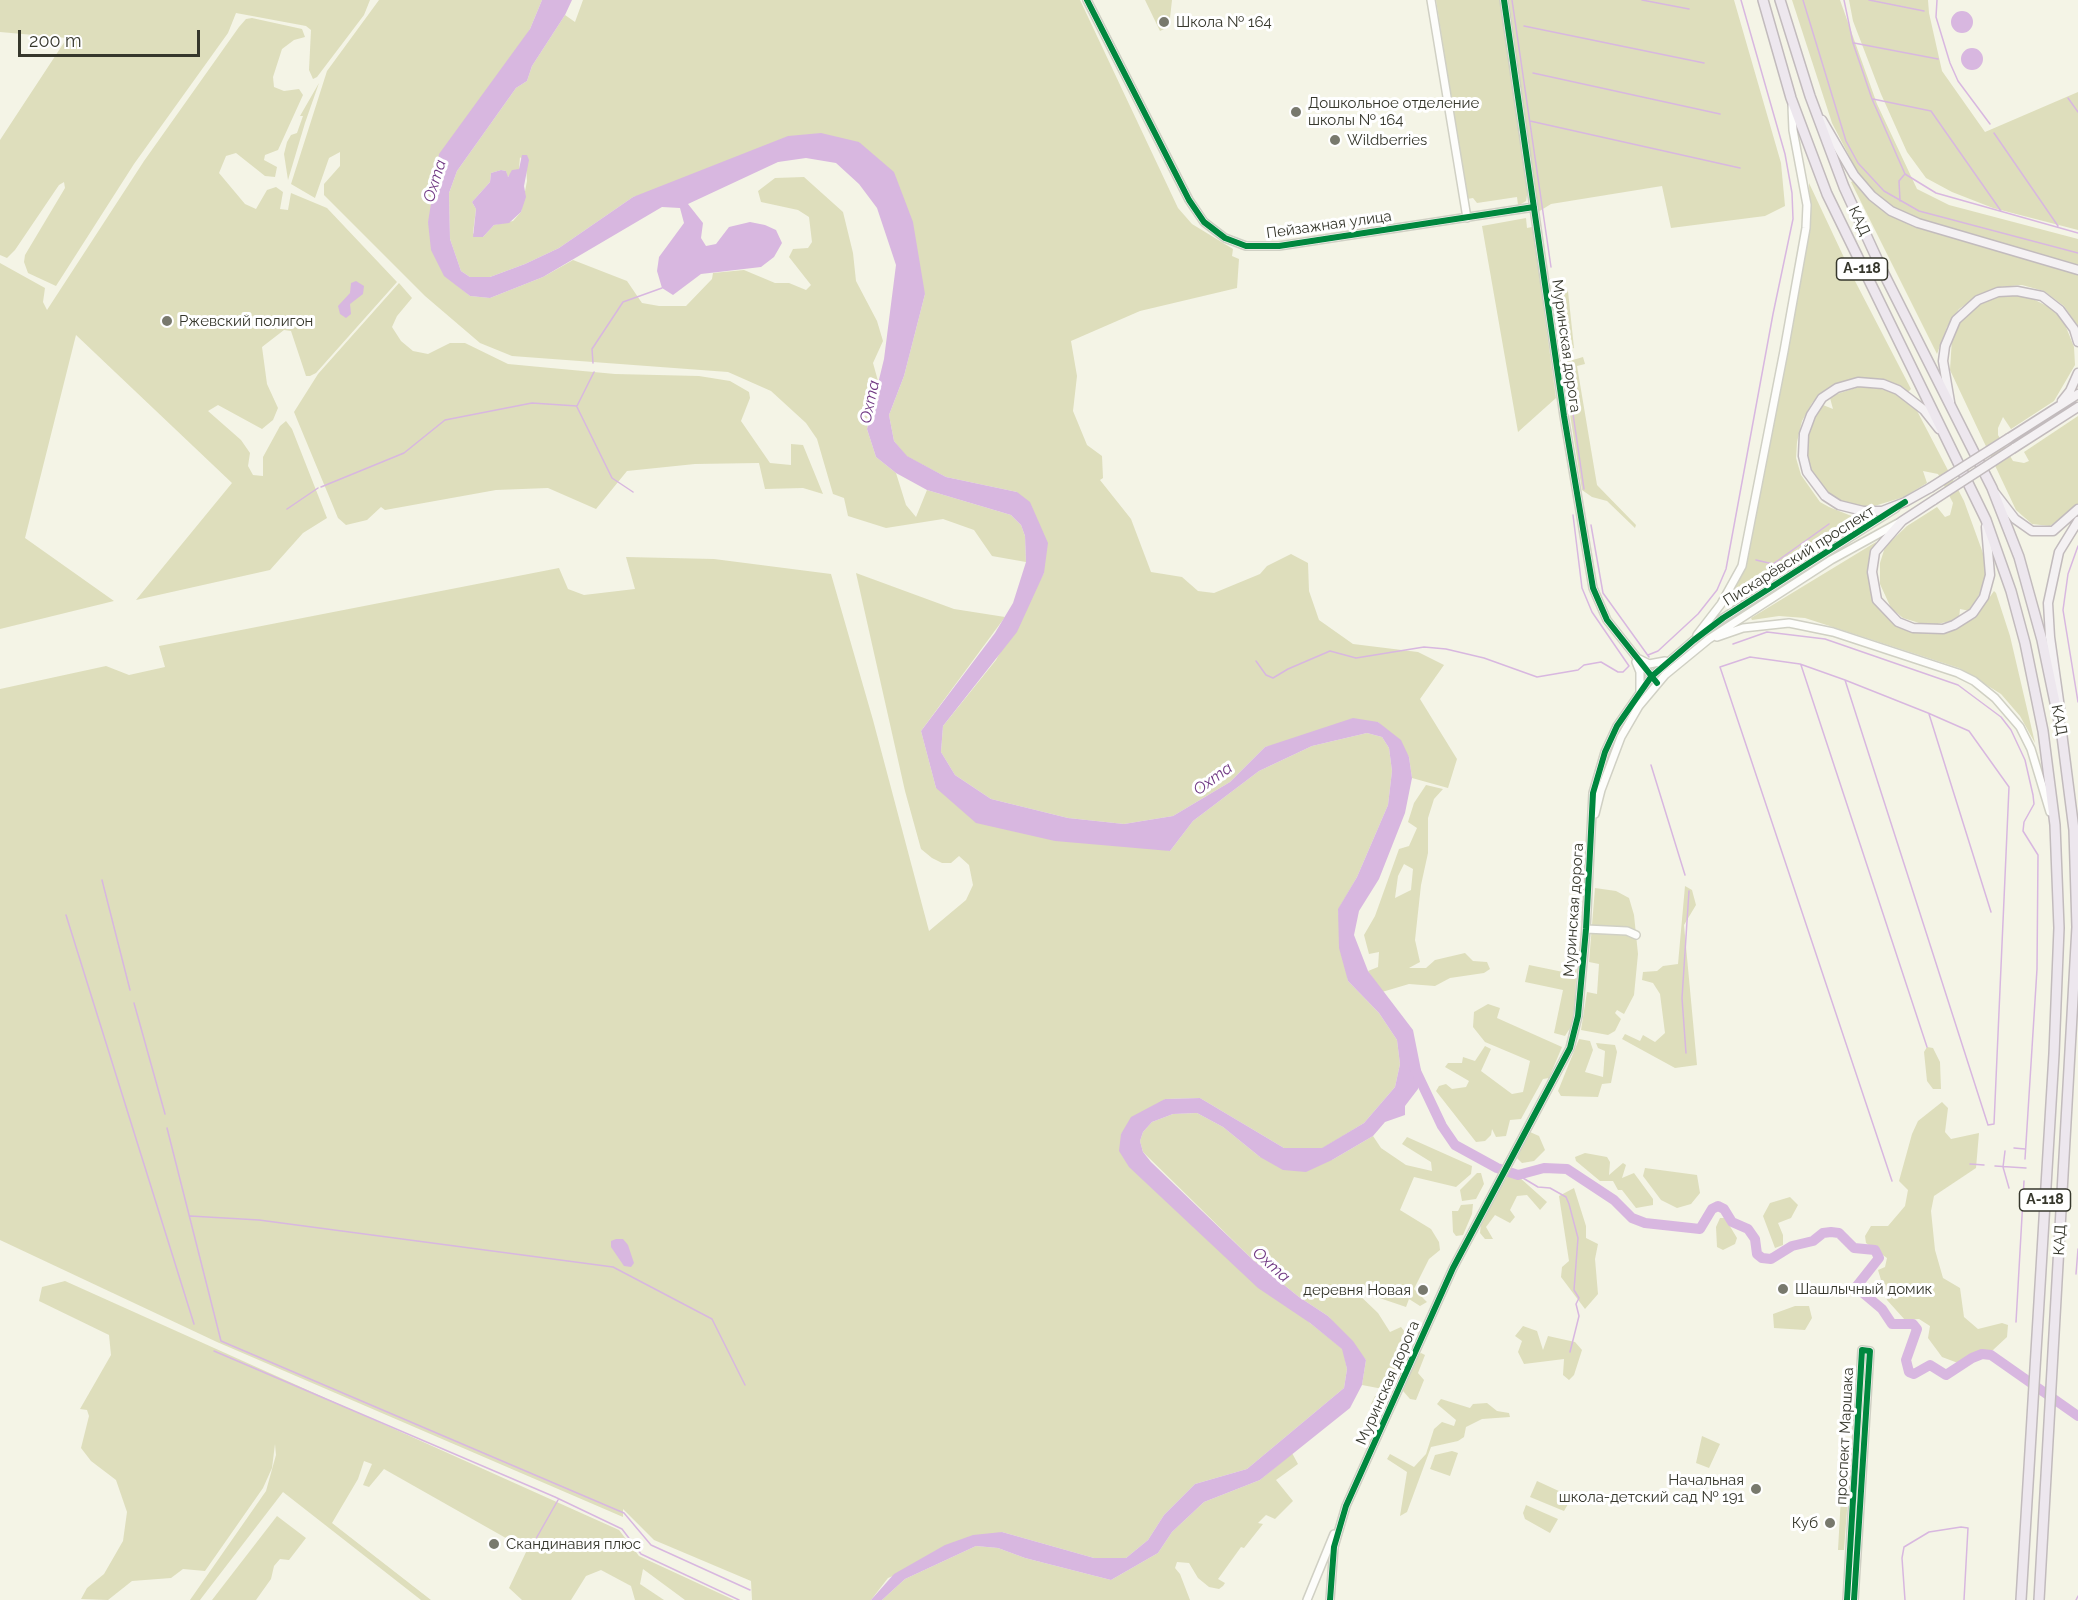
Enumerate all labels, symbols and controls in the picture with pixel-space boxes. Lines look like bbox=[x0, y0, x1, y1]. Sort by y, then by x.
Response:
place label: Школа № 164 bbox=[1176, 13, 1272, 31]
marker: Школа № 164 bbox=[1157, 15, 1171, 29]
scale bar bbox=[21, 18, 202, 56]
text: 200 m bbox=[29, 30, 82, 51]
place label: Дошкольное отделение школы № 164 bbox=[1308, 94, 1479, 129]
marker: Дошкольное отделение школы № 164 bbox=[1289, 105, 1303, 119]
place label: Wildberries bbox=[1347, 131, 1427, 149]
marker: Wildberries bbox=[1328, 133, 1342, 147]
water label: Охта bbox=[419, 157, 451, 205]
street label: КАД bbox=[1844, 203, 1874, 239]
street label: Пейзажная улица bbox=[1265, 207, 1393, 243]
road number: А-118 bbox=[1836, 258, 1888, 280]
street label: Муринская дорога bbox=[1548, 278, 1584, 414]
place label: Ржевский полигон bbox=[179, 312, 313, 330]
marker: Ржевский полигон bbox=[160, 314, 174, 328]
water label: Охта bbox=[856, 379, 884, 425]
street label: Пискарёвский проспект bbox=[1720, 502, 1878, 610]
street label: КАД bbox=[2047, 703, 2071, 737]
water label: Охта bbox=[1190, 758, 1236, 800]
street label: Муринская дорога bbox=[1560, 843, 1588, 977]
road number: А-118 bbox=[2020, 1189, 2070, 1211]
street label: КАД bbox=[2050, 1224, 2070, 1256]
water label: Охта bbox=[1248, 1243, 1294, 1287]
place label: Шашлычный домик bbox=[1795, 1280, 1932, 1298]
place label: деревня Новая bbox=[1303, 1281, 1411, 1299]
marker: Шашлычный домик bbox=[1776, 1282, 1790, 1296]
marker: деревня Новая bbox=[1416, 1283, 1430, 1297]
street label: Муринская дорога bbox=[1353, 1318, 1423, 1448]
street label: проспект Маршака bbox=[1832, 1367, 1858, 1505]
place label: Начальная школа-детский сад № 191 bbox=[1559, 1471, 1744, 1506]
marker: Начальная школа-детский сад № 191 bbox=[1749, 1482, 1763, 1496]
place label: Куб bbox=[1792, 1514, 1818, 1532]
marker: Куб bbox=[1823, 1516, 1837, 1530]
place label: Скандинавия плюс bbox=[506, 1535, 641, 1553]
marker: Скандинавия плюс bbox=[487, 1537, 501, 1551]

